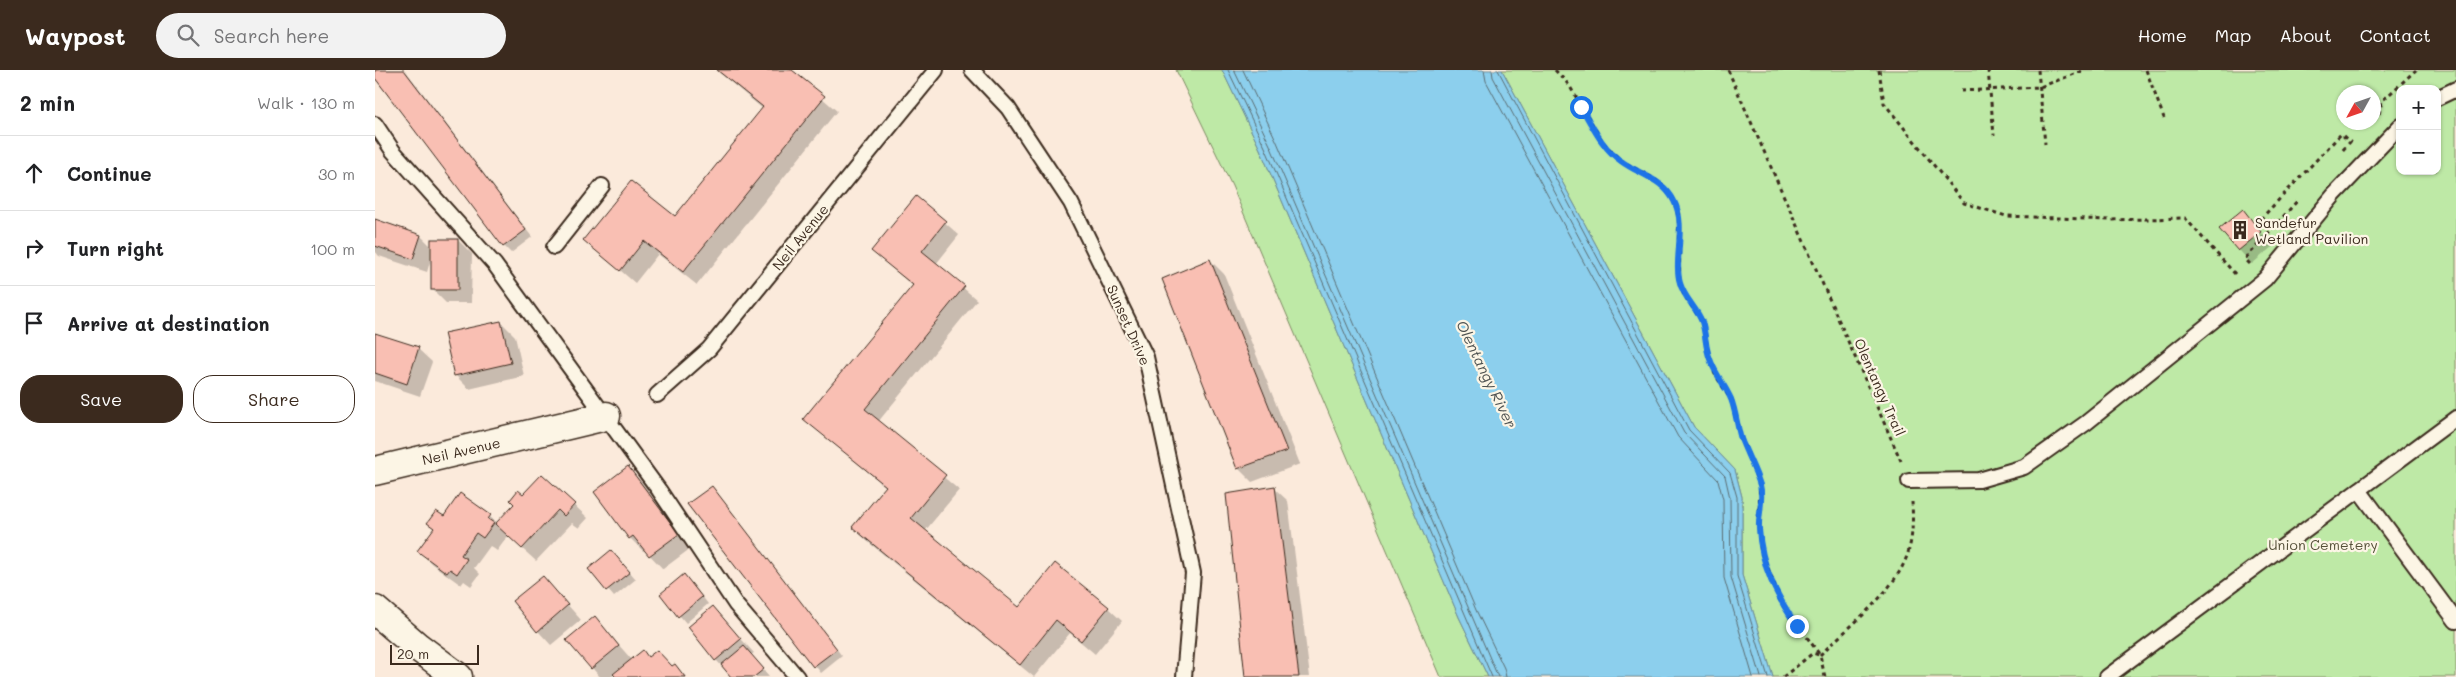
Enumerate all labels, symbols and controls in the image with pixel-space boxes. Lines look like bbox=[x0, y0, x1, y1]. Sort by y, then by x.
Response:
search box bbox=[156, 13, 506, 58]
text: Waypost bbox=[25, 20, 126, 51]
icon: search bbox=[174, 21, 202, 49]
text: Search here bbox=[214, 23, 329, 48]
text: Home bbox=[2138, 23, 2187, 47]
text: Map bbox=[2215, 23, 2251, 47]
text: About bbox=[2279, 23, 2332, 47]
text: Contact bbox=[2360, 23, 2431, 47]
north arrow bbox=[2336, 85, 2381, 130]
map controls bbox=[2396, 85, 2441, 175]
button: + bbox=[2396, 85, 2441, 130]
text: 2 min bbox=[20, 89, 75, 116]
text: Walk · 130 m bbox=[257, 92, 355, 113]
route start bbox=[1570, 96, 1593, 119]
button: − bbox=[2396, 130, 2441, 175]
icon: ahead bbox=[20, 159, 48, 187]
text: Continue bbox=[67, 161, 152, 186]
text: 30 m bbox=[318, 163, 355, 184]
street label: Neil Avenue bbox=[768, 200, 832, 274]
place label: Sandefur Wetland Pavilion bbox=[2255, 213, 2368, 248]
building icon: Sandefur Wetland Pavilion bbox=[2229, 219, 2251, 241]
icon: right bbox=[20, 234, 48, 262]
text: Turn right bbox=[67, 236, 164, 261]
text: 100 m bbox=[310, 238, 355, 259]
street label: Sunset Drive bbox=[1103, 282, 1155, 368]
icon: arrive bbox=[20, 309, 48, 337]
text: Arrive at destination bbox=[67, 311, 270, 336]
water label: Olentangy River bbox=[1452, 317, 1522, 432]
street label: Olentangy Trail bbox=[1850, 335, 1910, 439]
button: Save bbox=[20, 375, 183, 423]
button: Share bbox=[193, 375, 355, 423]
street label: Neil Avenue bbox=[420, 433, 502, 469]
park label: Union Cemetery bbox=[2268, 535, 2378, 554]
route end bbox=[1786, 615, 1809, 638]
scale bar bbox=[390, 642, 479, 665]
text: 20 m bbox=[397, 644, 429, 663]

